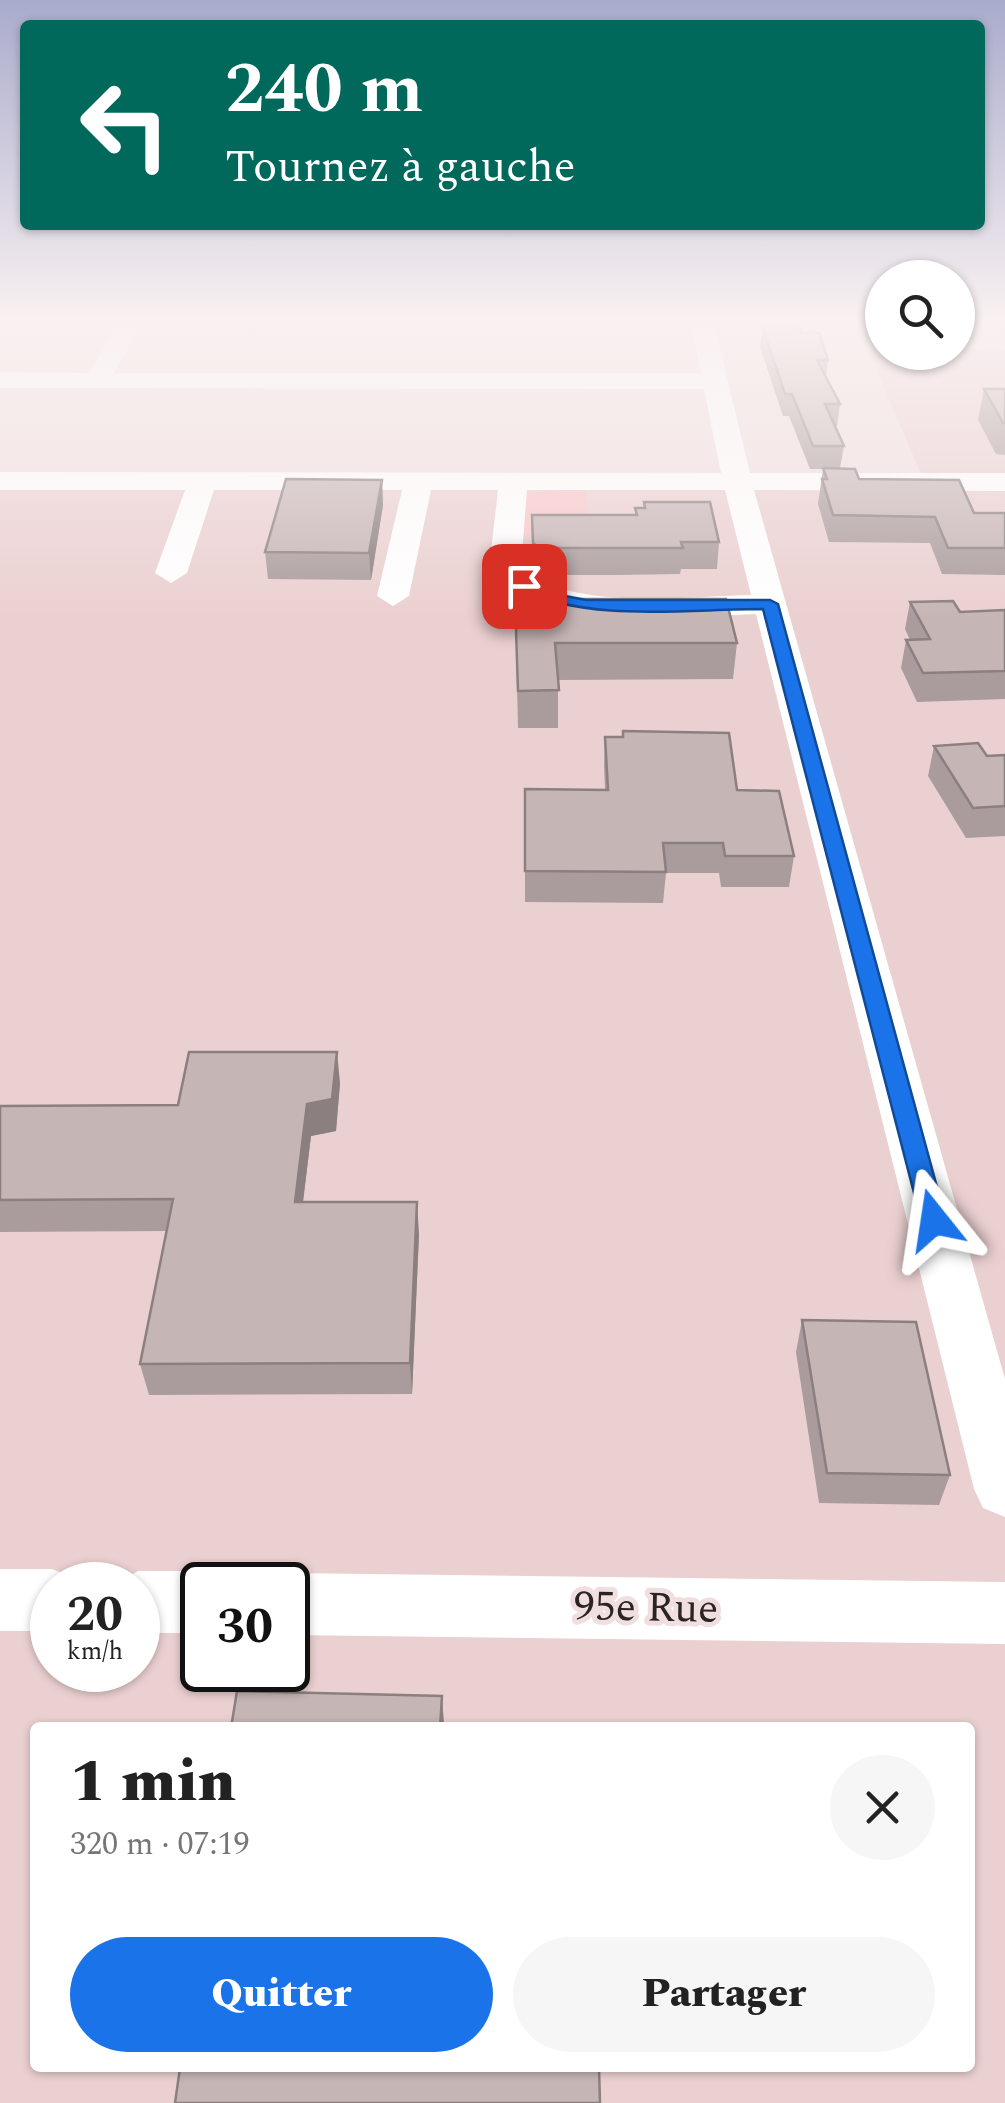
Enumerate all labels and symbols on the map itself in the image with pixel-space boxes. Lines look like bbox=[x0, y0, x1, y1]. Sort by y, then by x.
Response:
pin bbox=[482, 544, 567, 629]
position arrow bbox=[882, 1168, 986, 1272]
speed limit sign: 30 bbox=[180, 1562, 310, 1692]
street label: 95e Rue bbox=[573, 1575, 719, 1641]

